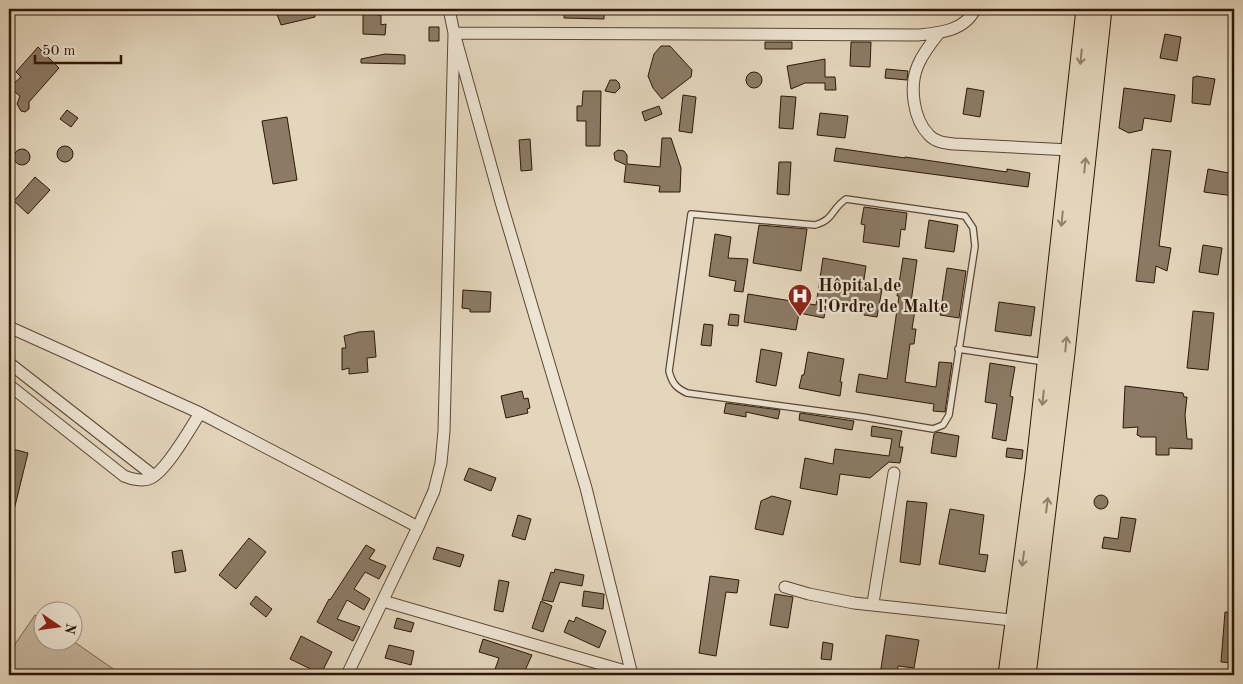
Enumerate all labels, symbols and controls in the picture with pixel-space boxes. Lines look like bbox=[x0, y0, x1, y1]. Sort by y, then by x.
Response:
scale bar bbox=[35, 32, 121, 64]
text: 50 m bbox=[42, 44, 76, 59]
one-way arrow bbox=[1076, 49, 1086, 65]
one-way arrow bbox=[1080, 157, 1090, 173]
one-way arrow bbox=[1057, 210, 1067, 226]
place label: Hôpital de l'Ordre de Malte bbox=[818, 277, 949, 316]
hospital icon: Hôpital de l'Ordre de Malte bbox=[787, 283, 813, 317]
one-way arrow bbox=[1061, 336, 1070, 352]
one-way arrow bbox=[1038, 389, 1048, 405]
one-way arrow bbox=[1042, 498, 1052, 514]
one-way arrow bbox=[1018, 551, 1028, 567]
north arrow bbox=[32, 602, 82, 652]
text: N bbox=[62, 622, 78, 636]

